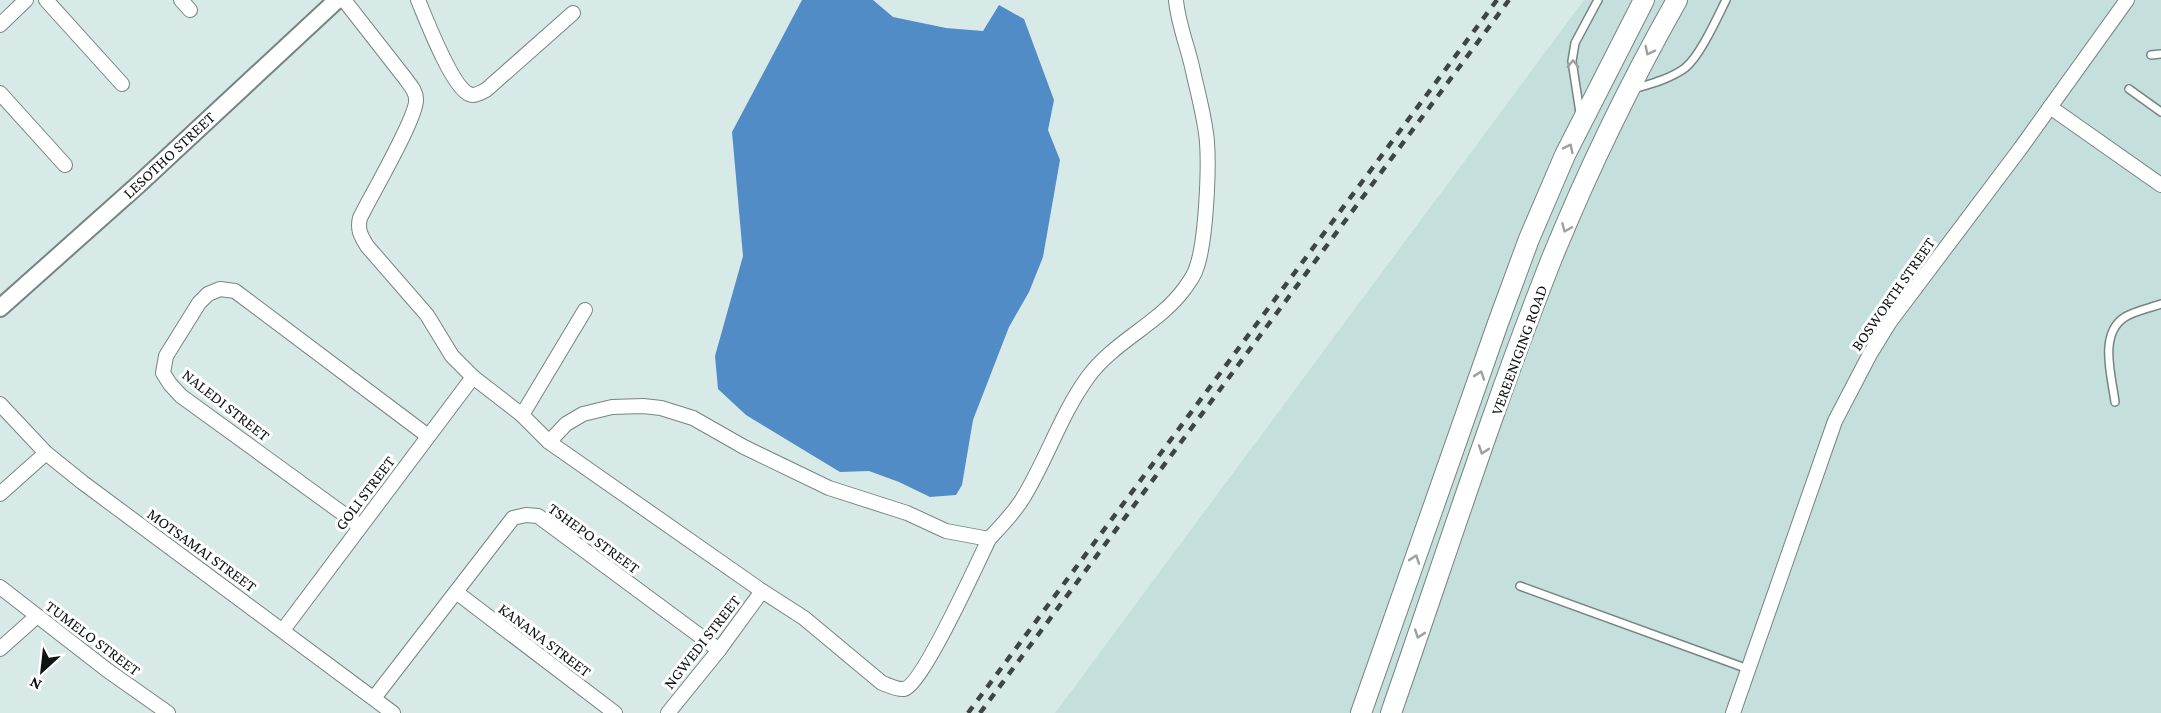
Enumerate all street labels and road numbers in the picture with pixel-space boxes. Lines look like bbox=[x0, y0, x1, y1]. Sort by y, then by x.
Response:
street label: LESOTHO STREET bbox=[120, 108, 218, 202]
street label: BOSWORTH STREET bbox=[1848, 234, 1938, 354]
street label: VEREENIGING ROAD bbox=[1488, 283, 1550, 417]
street label: NALEDI STREET bbox=[179, 366, 273, 444]
street label: GOLI STREET bbox=[332, 453, 398, 533]
street label: TSHEPO STREET bbox=[545, 499, 643, 577]
street label: MOTSAMAI STREET bbox=[144, 505, 260, 595]
street label: NGWEDI STREET bbox=[660, 592, 744, 692]
street label: TUMELO STREET bbox=[42, 597, 144, 679]
street label: KANANA STREET bbox=[496, 600, 595, 680]

